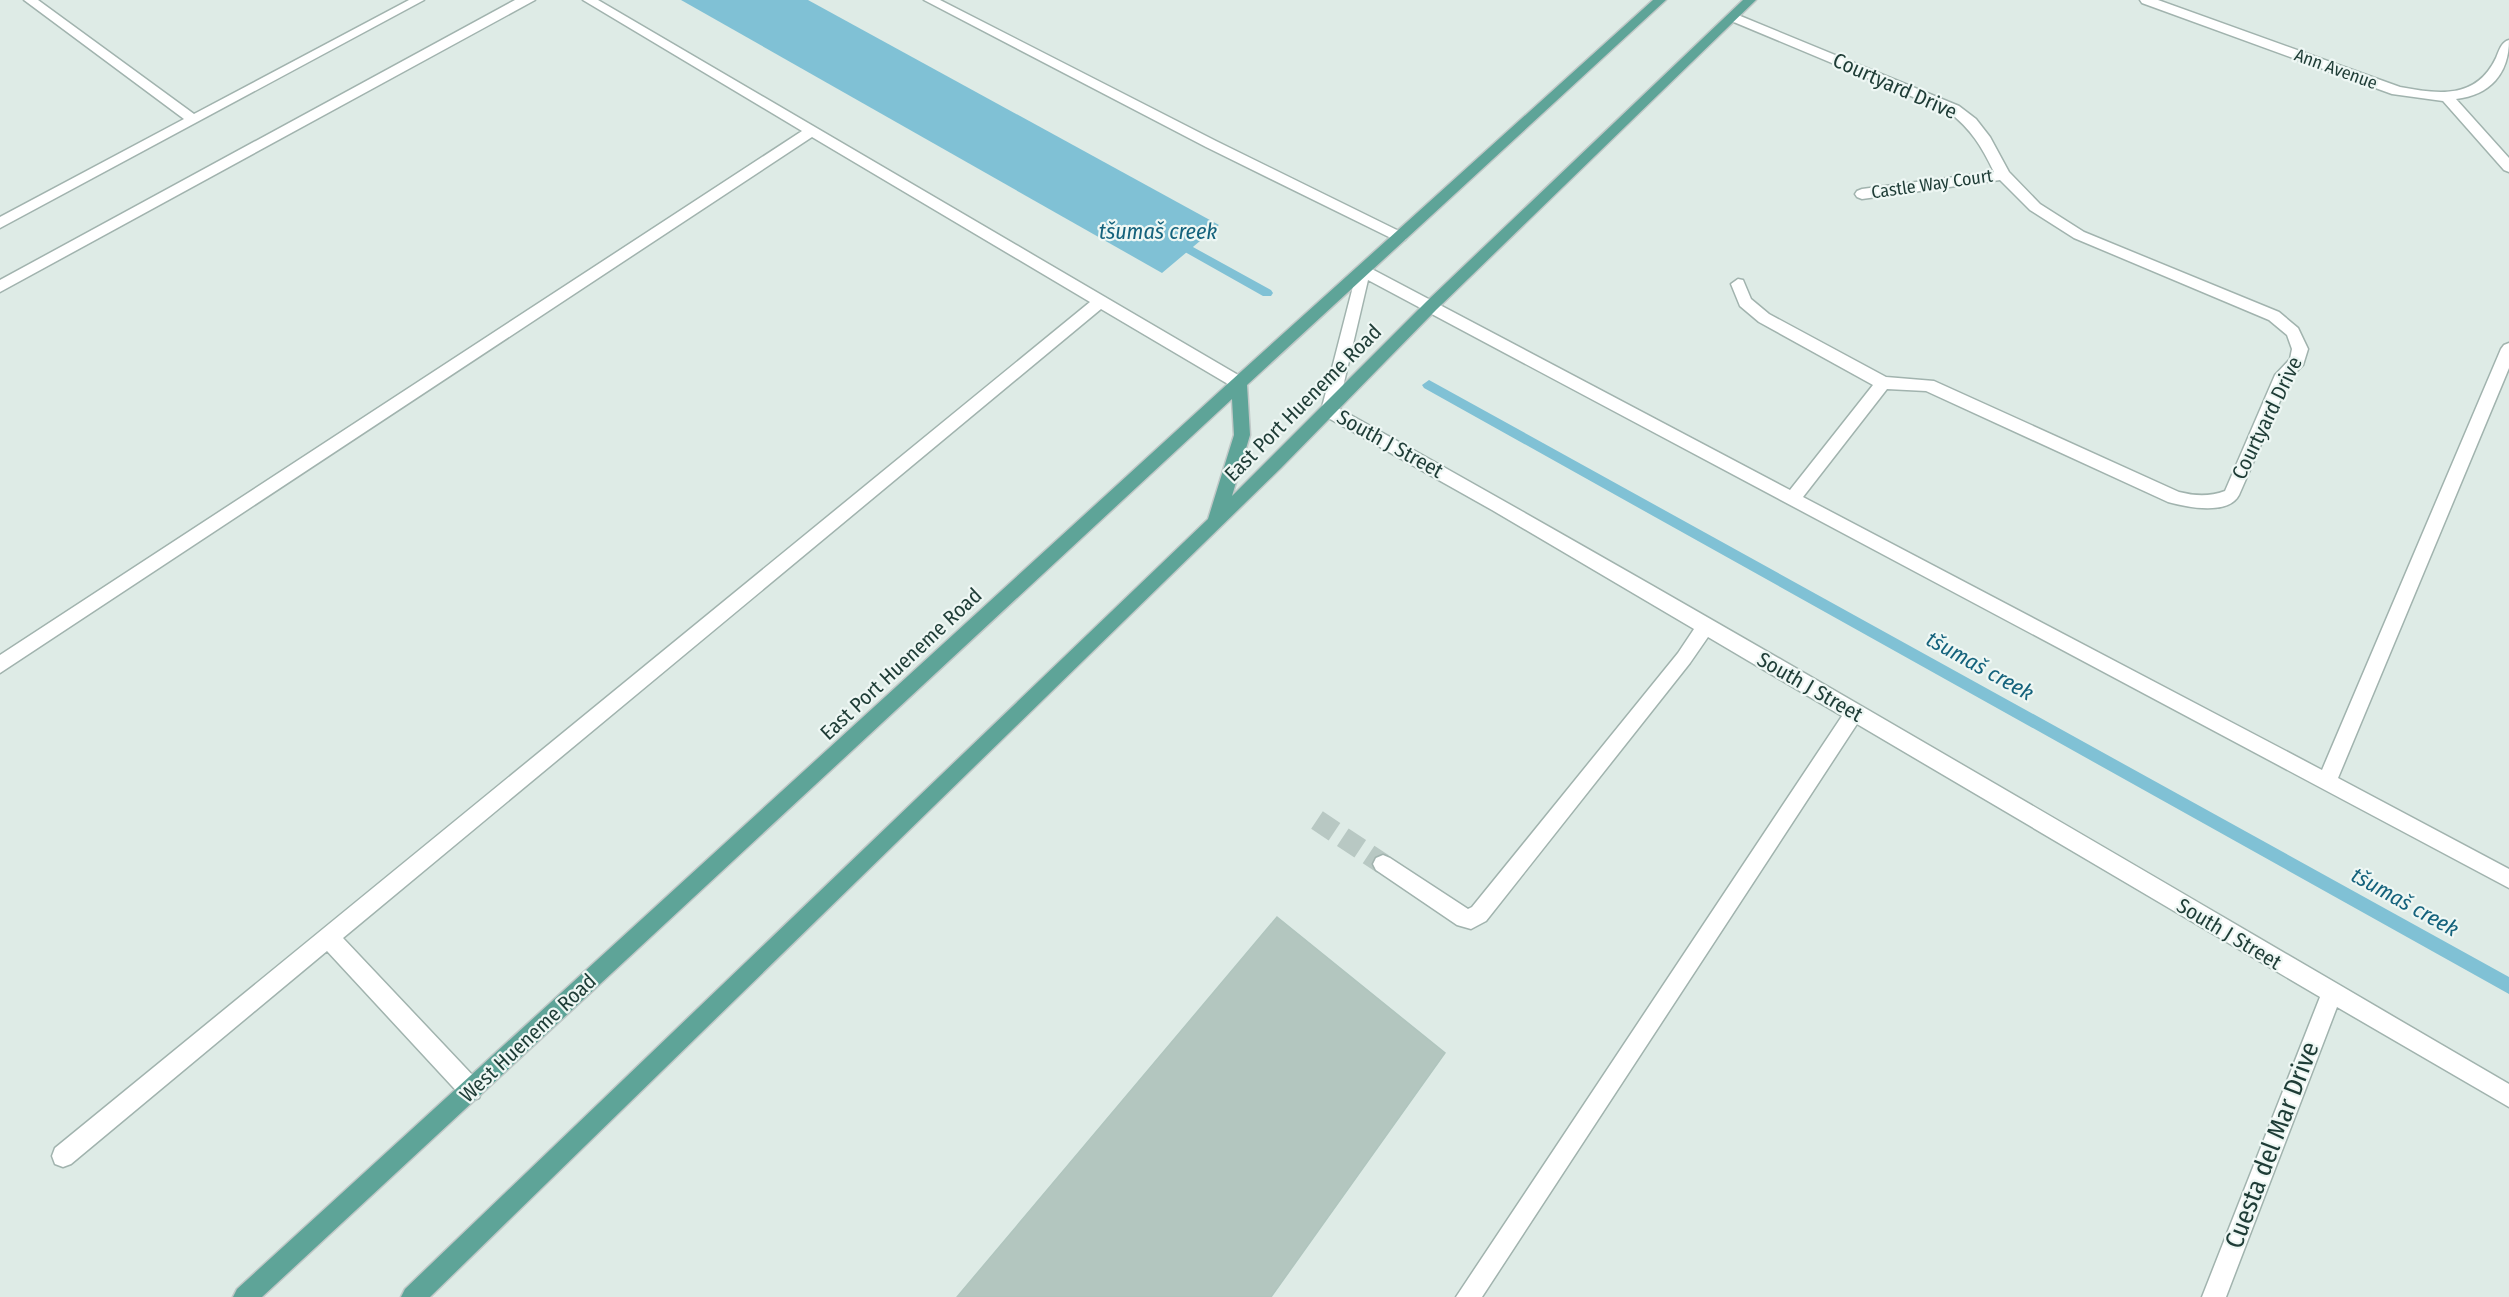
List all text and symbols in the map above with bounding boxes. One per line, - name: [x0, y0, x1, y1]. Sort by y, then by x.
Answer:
- street label: Ann Avenue: [2291, 44, 2381, 94]
- street label: Courtyard Drive: [1829, 47, 1961, 125]
- street label: Castle Way Court: [1870, 165, 1994, 203]
- water label: tšumaš creek: [1099, 218, 1217, 245]
- street label: East Port Hueneme Road: [1219, 319, 1387, 487]
- street label: Courtyard Drive: [2226, 352, 2308, 484]
- street label: South J Street: [1332, 404, 1448, 484]
- street label: East Port Hueneme Road: [815, 582, 987, 746]
- water label: tšumaš creek: [1922, 625, 2038, 707]
- street label: South J Street: [1753, 646, 1868, 728]
- water label: tšumaš creek: [2347, 861, 2463, 943]
- street label: South J Street: [2172, 893, 2286, 976]
- street label: West Hueneme Road: [454, 968, 602, 1108]
- street label: Cuesta del Mar Drive: [2218, 1037, 2326, 1253]

